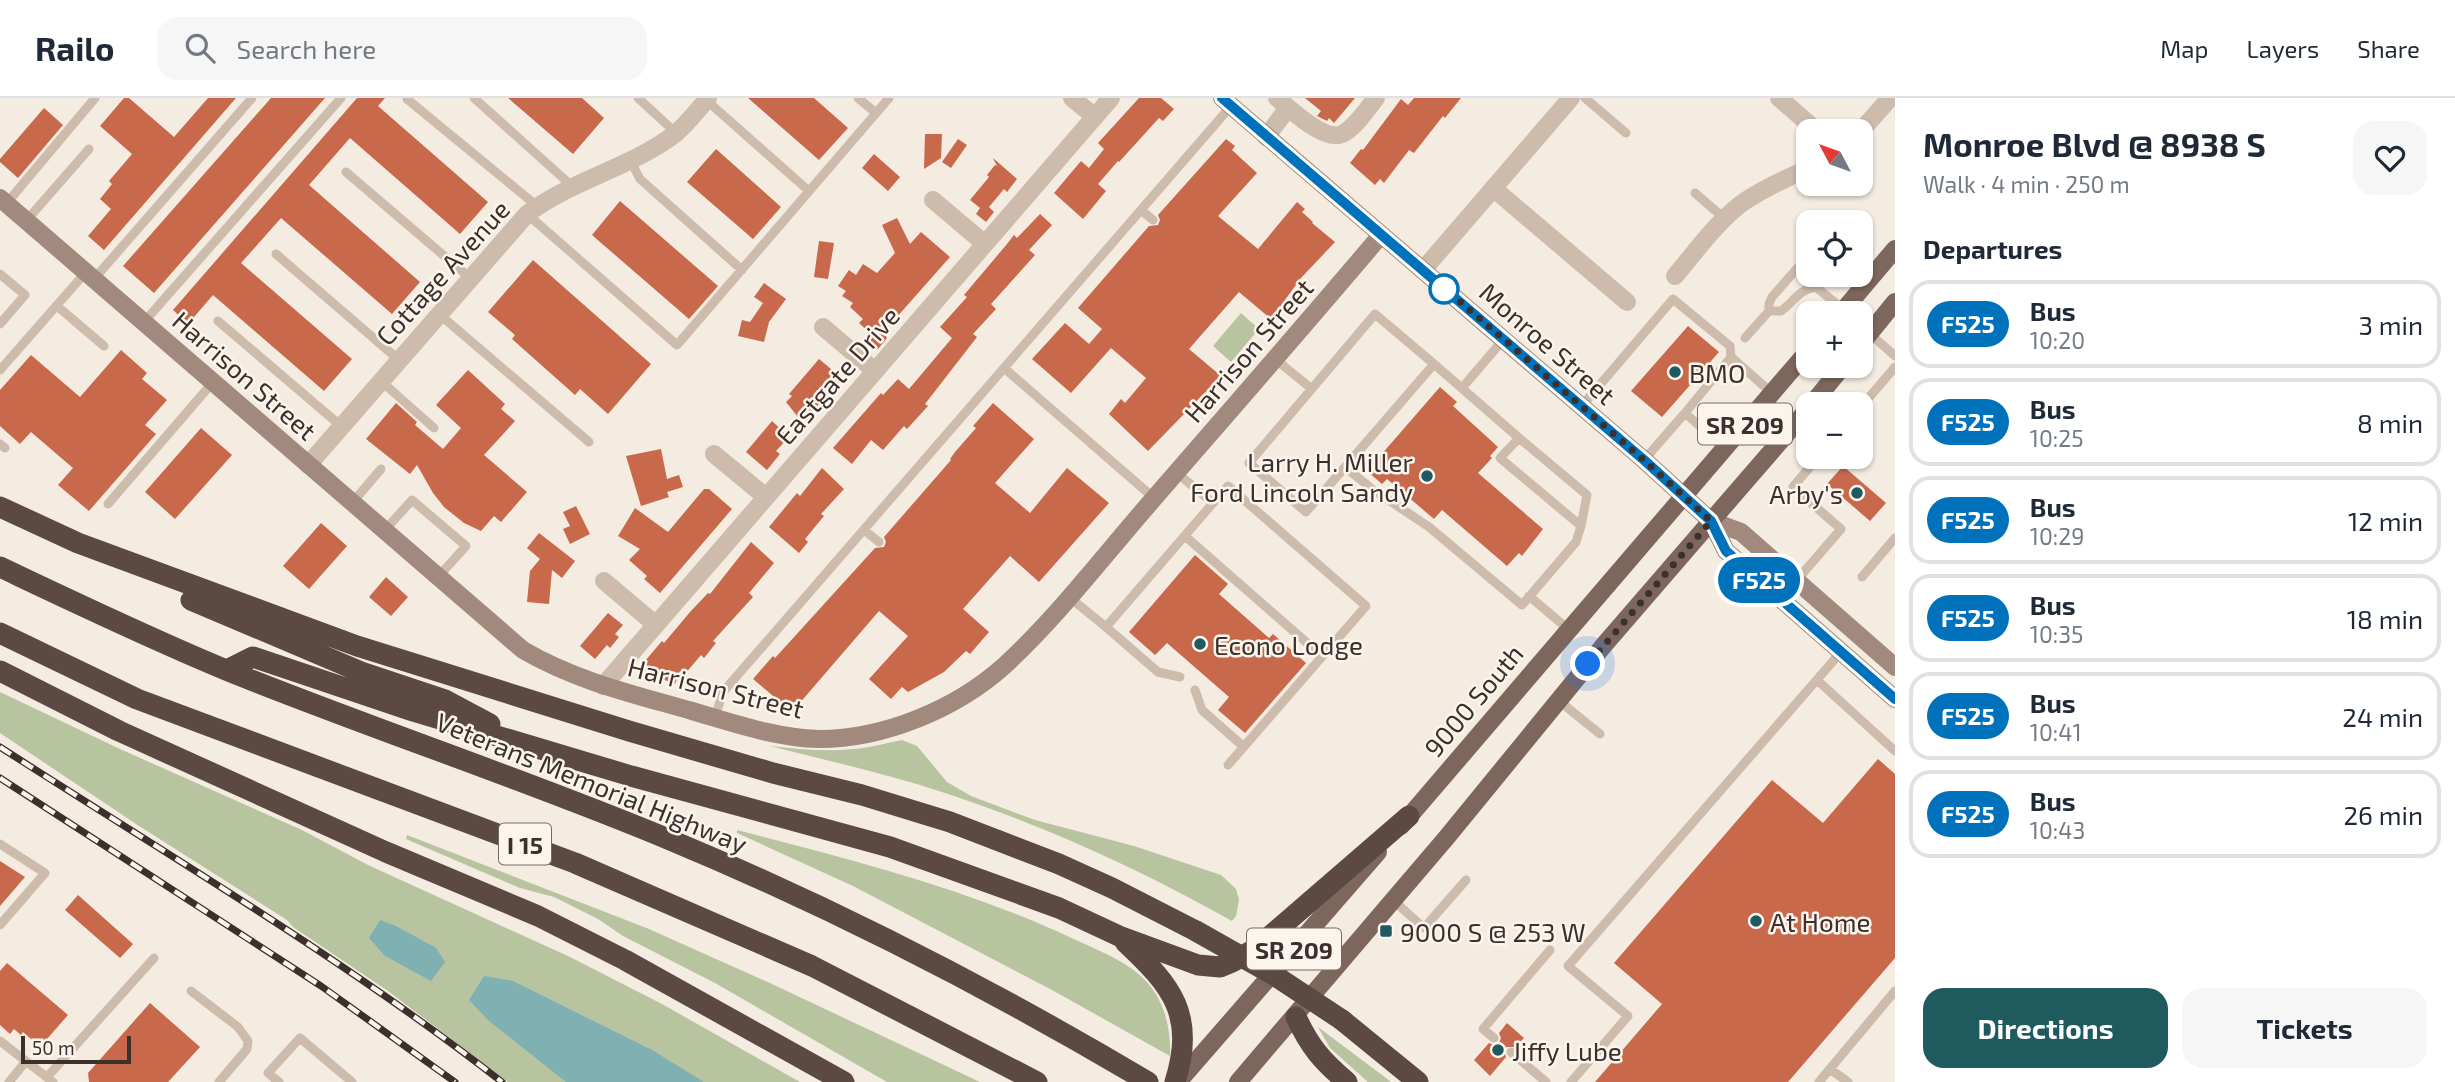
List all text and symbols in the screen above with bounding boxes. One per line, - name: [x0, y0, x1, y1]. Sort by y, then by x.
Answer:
- search box: [157, 17, 647, 80]
- text: Railo: [35, 28, 115, 68]
- icon: search: [181, 29, 219, 67]
- text: Search here: [237, 33, 376, 64]
- text: Map: [2160, 34, 2208, 63]
- text: Layers: [2246, 34, 2319, 63]
- text: Share: [2357, 34, 2420, 63]
- north arrow: [1796, 119, 1872, 196]
- map controls: [1796, 119, 1873, 469]
- button: heart: [2353, 121, 2427, 195]
- text: Monroe Blvd @ 8938 S: [1923, 124, 2266, 164]
- text: Walk · 4 min · 250 m: [1923, 170, 2130, 198]
- street label: Cottage Avenue: [369, 193, 515, 351]
- button: locate: [1796, 210, 1873, 287]
- text: Departures: [1923, 233, 2062, 264]
- street label: Harrison Street: [1177, 272, 1319, 428]
- unlabelled marker: [1429, 274, 1459, 304]
- street label: Monroe Street: [1474, 276, 1622, 410]
- text: Bus: [2030, 295, 2076, 326]
- street label: Eastgate Drive: [769, 300, 905, 450]
- button: +: [1796, 301, 1873, 378]
- street label: Harrison Street: [167, 304, 323, 446]
- text: F525: [1941, 309, 1995, 338]
- text: 3 min: [2358, 309, 2423, 340]
- text: 10:20: [2030, 326, 2085, 354]
- place label: BMO: [1689, 357, 1745, 388]
- marker: BMO: [1667, 364, 1683, 380]
- button: −: [1796, 392, 1873, 469]
- text: Bus: [2030, 393, 2076, 424]
- road number: SR 209: [1698, 404, 1792, 444]
- text: F525: [1941, 407, 1995, 436]
- text: 8 min: [2357, 407, 2423, 438]
- text: 10:25: [2030, 424, 2084, 452]
- place label: Larry H. Miller Ford Lincoln Sandy: [1190, 446, 1413, 507]
- marker: Larry H. Miller Ford Lincoln Sandy: [1419, 468, 1435, 484]
- place label: Arby's: [1769, 478, 1843, 509]
- marker: Arby's: [1849, 485, 1865, 501]
- text: Bus: [2030, 491, 2076, 522]
- text: F525: [1941, 505, 1995, 534]
- text: 12 min: [2348, 505, 2423, 536]
- text: 10:29: [2030, 522, 2084, 550]
- line badge: F525: [1710, 557, 1808, 603]
- text: F525: [1732, 565, 1786, 594]
- text: Bus: [2030, 589, 2076, 620]
- text: F525: [1941, 603, 1995, 632]
- text: 18 min: [2347, 603, 2423, 634]
- text: 10:35: [2030, 620, 2083, 648]
- place label: Econo Lodge: [1214, 629, 1363, 660]
- marker: Econo Lodge: [1192, 636, 1208, 652]
- street label: 9000 South: [1417, 638, 1529, 762]
- your location: [1570, 646, 1605, 681]
- street label: Harrison Street: [625, 650, 807, 724]
- text: Bus: [2030, 687, 2076, 718]
- text: F525: [1941, 701, 1995, 730]
- text: 24 min: [2342, 701, 2423, 732]
- street label: Veterans Memorial Highway: [432, 705, 752, 859]
- text: 10:41: [2030, 718, 2082, 746]
- text: Bus: [2030, 785, 2076, 816]
- text: F525: [1941, 799, 1995, 828]
- text: 26 min: [2343, 799, 2423, 830]
- text: 10:43: [2030, 816, 2085, 844]
- road number: I 15: [499, 824, 551, 864]
- place label: At Home: [1770, 906, 1870, 937]
- marker: At Home: [1748, 913, 1764, 929]
- place label: 9000 S @ 253 W: [1400, 916, 1586, 947]
- marker: 9000 S @ 253 W: [1378, 923, 1394, 939]
- road number: SR 209: [1247, 928, 1341, 970]
- button: Directions: [1923, 988, 2168, 1068]
- button: Tickets: [2182, 988, 2427, 1068]
- scale bar: [21, 1033, 131, 1065]
- place label: Jiffy Lube: [1512, 1035, 1622, 1066]
- text: 50 m: [32, 1036, 75, 1059]
- marker: Jiffy Lube: [1490, 1042, 1506, 1058]

